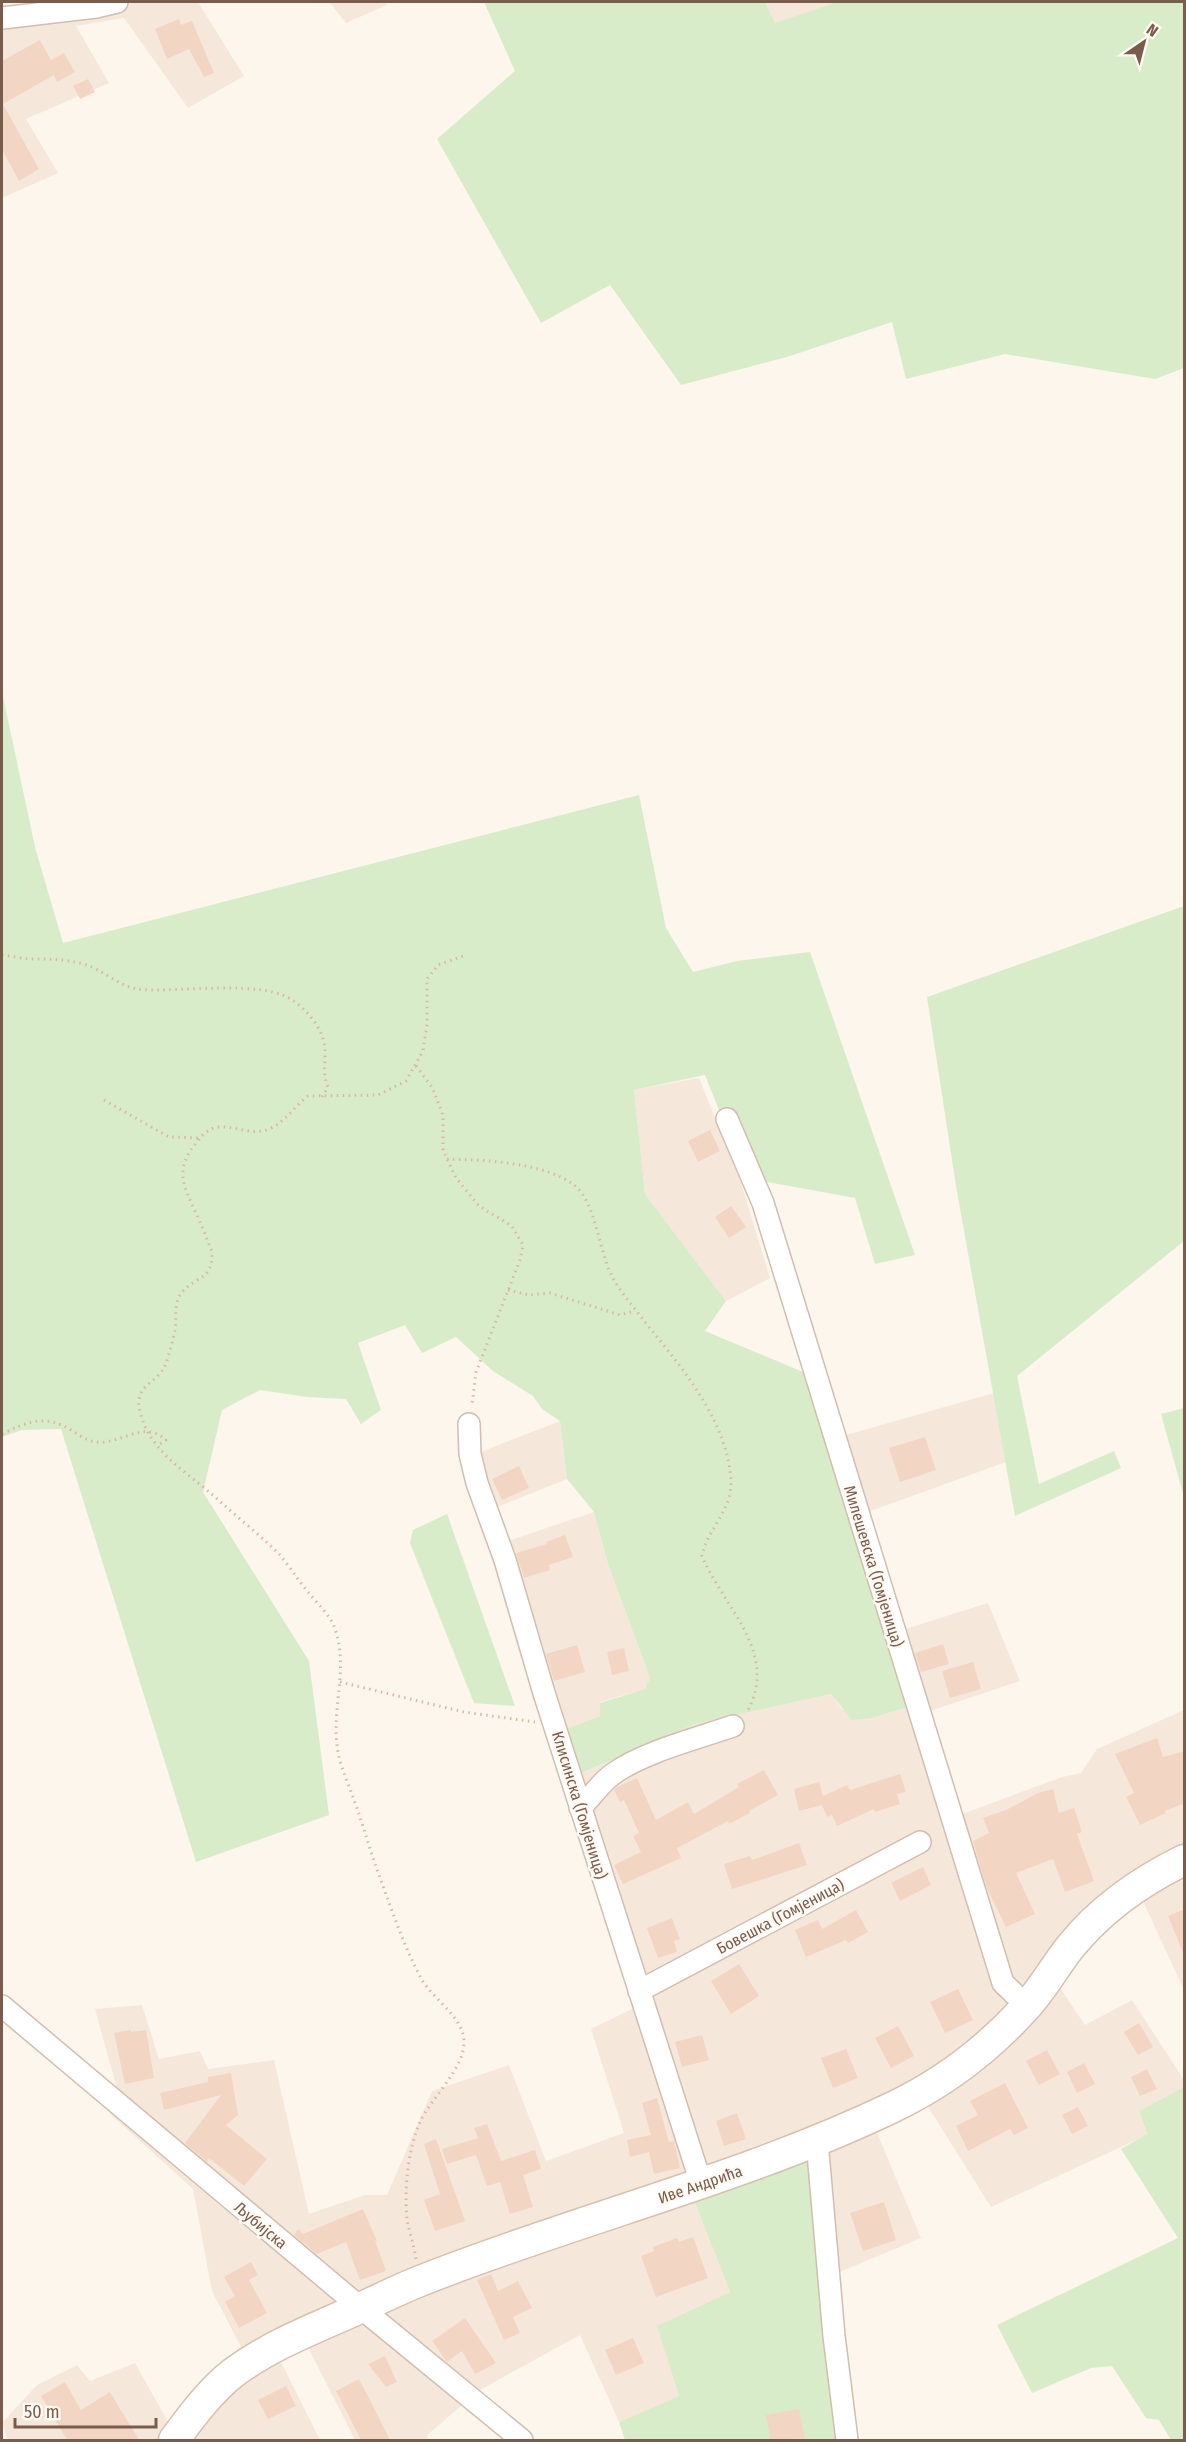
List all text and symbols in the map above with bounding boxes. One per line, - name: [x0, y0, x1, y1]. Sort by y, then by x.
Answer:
- north arrow: [1114, 12, 1174, 72]
- text: N: [1143, 20, 1162, 41]
- street label: Милешевска (Гомјеница): [840, 1483, 907, 1649]
- street label: Клисинска (Гомјеница): [548, 1729, 611, 1882]
- street label: Бовешка (Гомјеница): [713, 1875, 848, 1958]
- street label: Иве Андрића: [656, 2161, 745, 2208]
- street label: Љубијска: [230, 2198, 291, 2253]
- scale bar: [15, 2391, 156, 2429]
- text: 50 m: [24, 2401, 60, 2423]

